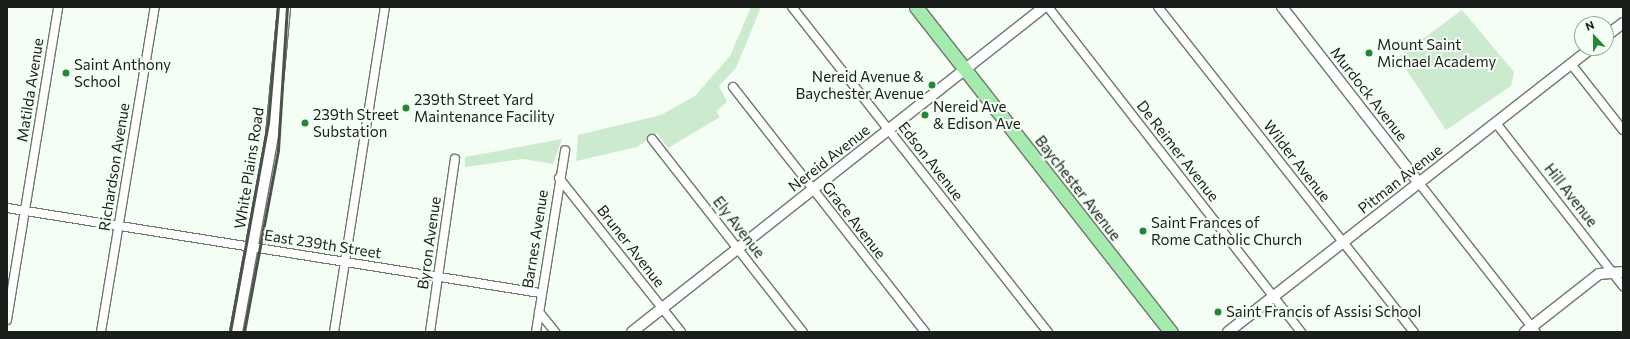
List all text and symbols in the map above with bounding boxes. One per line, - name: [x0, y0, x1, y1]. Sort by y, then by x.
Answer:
- north arrow: [1574, 16, 1614, 56]
- text: N: [1583, 18, 1596, 33]
- place label: Mount Saint Michael Academy: [1377, 35, 1496, 70]
- street label: Matilda Avenue: [13, 37, 47, 143]
- street label: Murdock Avenue: [1327, 43, 1411, 145]
- marker: Mount Saint Michael Academy: [1364, 48, 1374, 58]
- place label: Saint Anthony School: [74, 55, 171, 90]
- place label: Nereid Avenue & Baychester Avenue: [796, 67, 924, 102]
- marker: Saint Anthony School: [61, 68, 71, 78]
- marker: Nereid Avenue & Baychester Avenue: [927, 80, 937, 90]
- place label: 239th Street Yard Maintenance Facility: [414, 90, 555, 125]
- place label: Nereid Ave & Edison Ave: [933, 97, 1021, 132]
- street label: De Reimer Avenue: [1133, 97, 1223, 205]
- street label: Richardson Avenue: [95, 102, 133, 232]
- marker: 239th Street Yard Maintenance Facility: [401, 103, 411, 113]
- place label: 239th Street Substation: [313, 105, 399, 140]
- street label: White Plains Road: [231, 106, 267, 230]
- marker: Nereid Ave & Edison Ave: [920, 110, 930, 120]
- street label: Wilder Avenue: [1260, 117, 1334, 205]
- marker: 239th Street Substation: [300, 118, 310, 128]
- street label: Edson Avenue: [895, 118, 967, 204]
- street label: Nereid Avenue: [785, 121, 873, 195]
- street label: Baychester Avenue: [1031, 132, 1125, 244]
- street label: Pitman Avenue: [1354, 141, 1446, 217]
- street label: Hill Avenue: [1541, 160, 1601, 230]
- street label: Grace Avenue: [818, 178, 890, 262]
- street label: Barnes Avenue: [518, 188, 552, 290]
- street label: Ely Avenue: [709, 193, 769, 261]
- street label: Byron Avenue: [414, 195, 444, 291]
- street label: Bruner Avenue: [593, 201, 669, 291]
- place label: Saint Frances of Rome Catholic Church: [1151, 213, 1302, 248]
- street label: East 239th Street: [263, 226, 383, 262]
- marker: Saint Frances of Rome Catholic Church: [1138, 226, 1148, 236]
- place label: Saint Francis of Assisi School: [1226, 303, 1421, 321]
- marker: Saint Francis of Assisi School: [1213, 307, 1223, 317]

